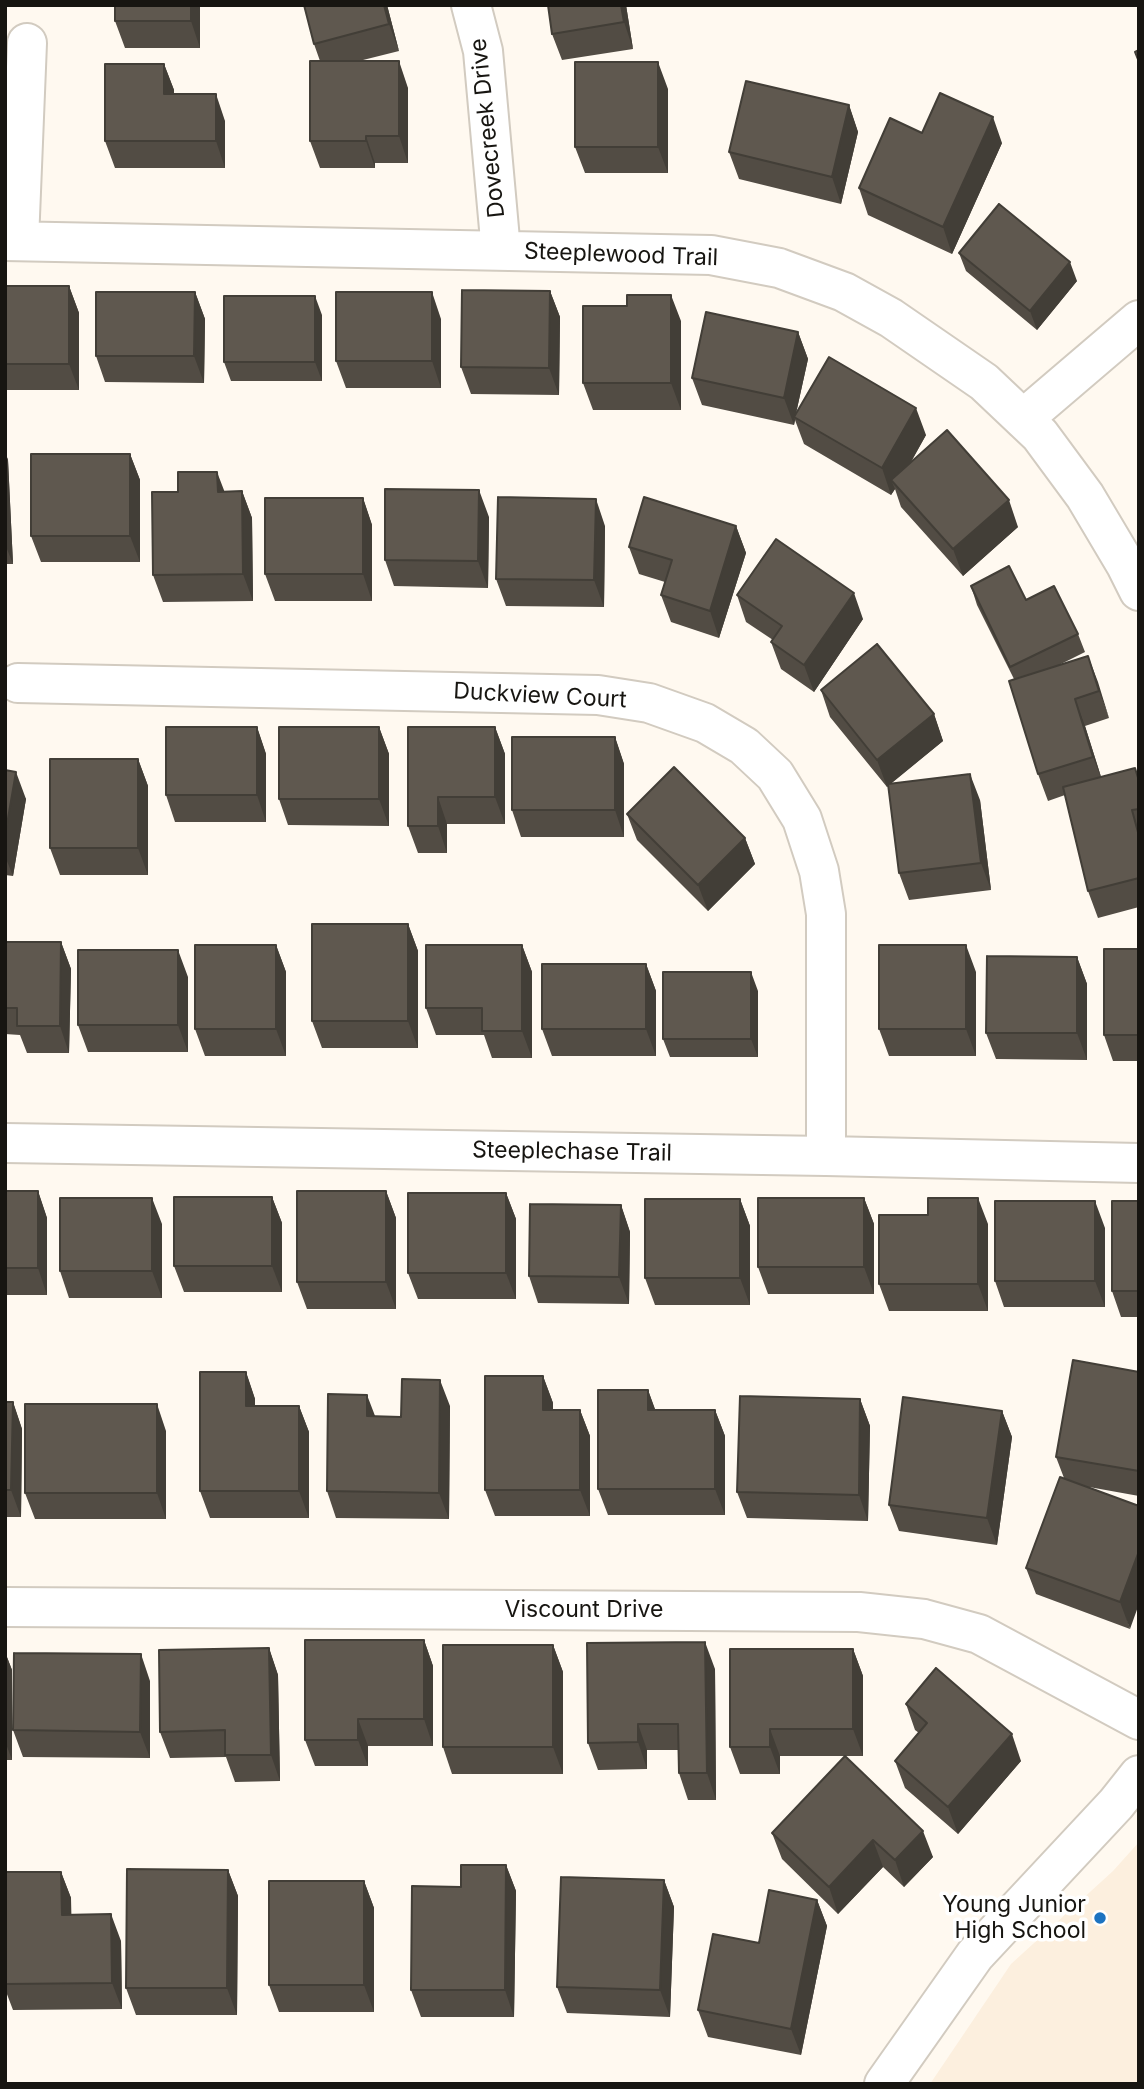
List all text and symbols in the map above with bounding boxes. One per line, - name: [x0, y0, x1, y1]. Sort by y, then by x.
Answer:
- street label: Dovecreek Drive: [465, 37, 511, 219]
- street label: Steeplewood Trail: [523, 238, 719, 272]
- street label: Duckview Court: [453, 678, 627, 714]
- street label: Steeplechase Trail: [472, 1136, 672, 1168]
- street label: Viscount Drive: [505, 1596, 663, 1624]
- place label: Young Junior High School: [942, 1891, 1086, 1945]
- marker: Young Junior High School: [1092, 1910, 1108, 1926]

